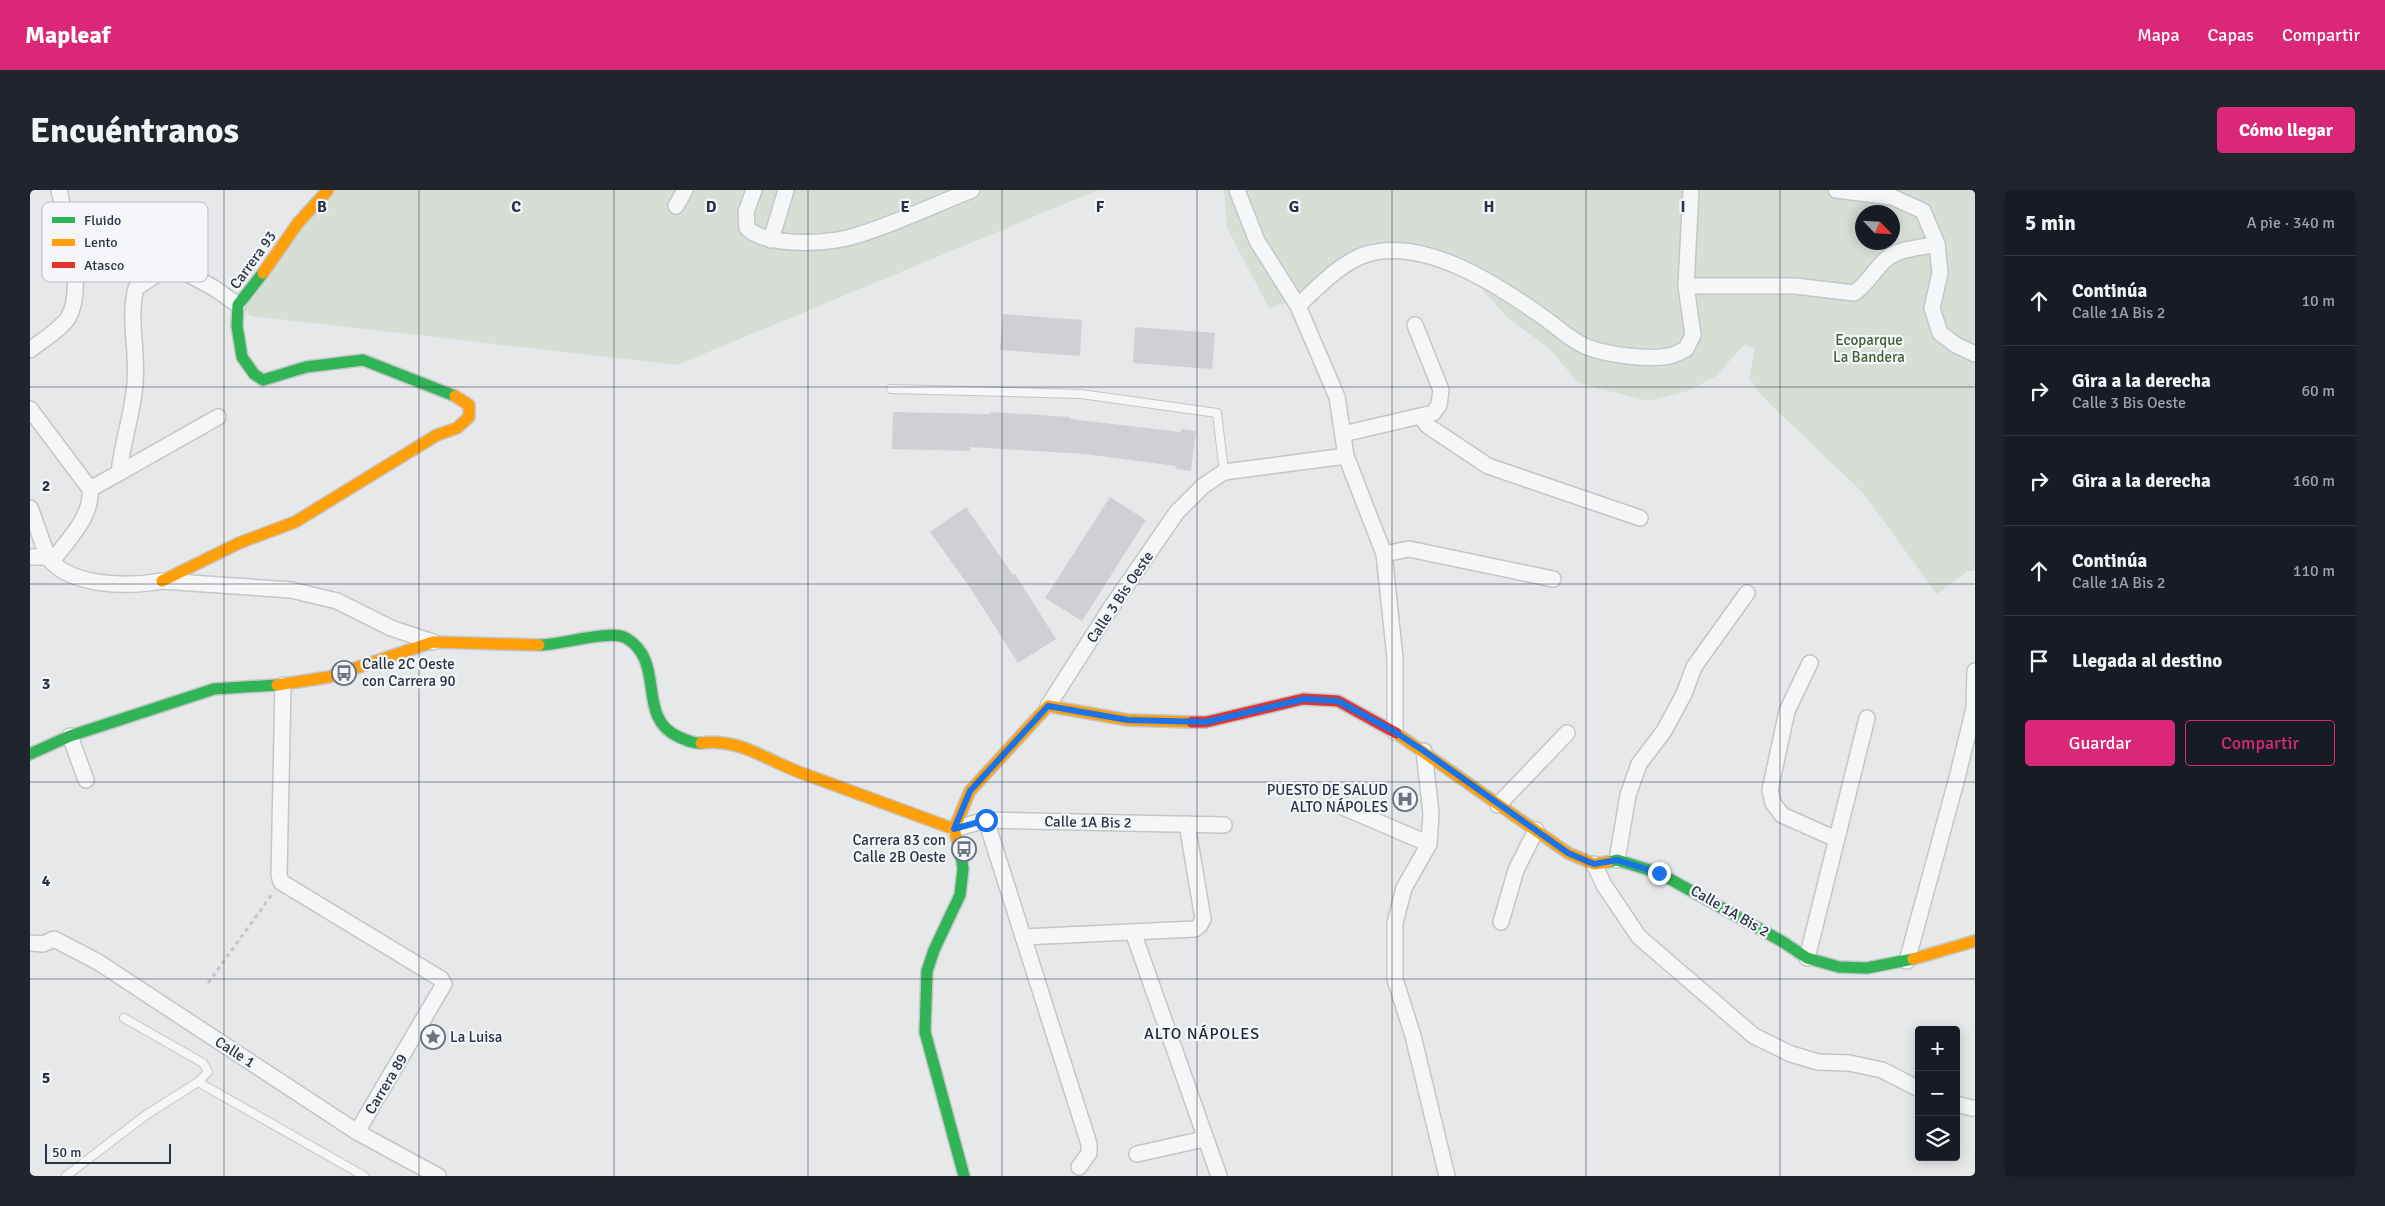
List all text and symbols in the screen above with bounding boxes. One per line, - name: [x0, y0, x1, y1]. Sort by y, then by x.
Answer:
- text: Mapleaf: [25, 20, 110, 50]
- text: Mapa: [2137, 24, 2180, 46]
- text: Capas: [2208, 24, 2254, 46]
- text: Compartir: [2282, 24, 2360, 46]
- button: Cómo llegar: [2217, 107, 2355, 153]
- text: Encuéntranos: [30, 109, 239, 152]
- text: B: [317, 197, 327, 217]
- text: C: [511, 197, 521, 217]
- text: D: [706, 197, 717, 217]
- text: E: [900, 197, 910, 217]
- text: F: [1096, 197, 1105, 217]
- text: G: [1289, 197, 1299, 217]
- text: H: [1484, 197, 1494, 217]
- text: I: [1680, 197, 1686, 217]
- legend: [42, 202, 208, 282]
- north arrow: [1855, 205, 1900, 250]
- text: 5 min: [2025, 210, 2076, 236]
- text: Fluido: [84, 212, 121, 229]
- text: A pie · 340 m: [2247, 213, 2335, 233]
- street label: Carrera 93: [226, 227, 280, 293]
- text: Lento: [84, 234, 118, 251]
- text: Atasco: [84, 257, 124, 274]
- text: Continúa: [2072, 279, 2147, 303]
- icon: ahead: [2025, 287, 2053, 315]
- text: 10 m: [2301, 291, 2335, 311]
- text: Calle 1A Bis 2: [2072, 303, 2165, 323]
- park label: Ecoparque La Bandera: [1833, 331, 1905, 366]
- text: Gira a la derecha: [2072, 369, 2211, 393]
- icon: right: [2025, 377, 2053, 405]
- text: 60 m: [2301, 381, 2335, 401]
- text: Calle 3 Bis Oeste: [2072, 393, 2186, 413]
- icon: right: [2025, 467, 2053, 495]
- text: Gira a la derecha: [2072, 469, 2211, 493]
- text: 160 m: [2293, 471, 2335, 491]
- text: 2: [42, 476, 50, 496]
- street label: Calle 3 Bis Oeste: [1083, 548, 1157, 646]
- text: Continúa: [2072, 549, 2147, 573]
- icon: ahead: [2025, 557, 2053, 585]
- text: 110 m: [2293, 561, 2335, 581]
- text: Calle 1A Bis 2: [2072, 573, 2165, 593]
- icon: arrive: [2025, 647, 2053, 675]
- text: Llegada al destino: [2072, 649, 2222, 673]
- place label: Calle 2C Oeste con Carrera 90: [362, 655, 456, 690]
- bus stop icon: Calle 2C Oeste con Carrera 90: [331, 660, 357, 686]
- text: 3: [42, 674, 50, 694]
- button: Guardar: [2025, 720, 2175, 766]
- button: Compartir: [2185, 720, 2335, 766]
- place label: PUESTO DE SALUD ALTO NÁPOLES: [1267, 781, 1388, 816]
- hospital icon: PUESTO DE SALUD ALTO NÁPOLES: [1392, 786, 1418, 812]
- route start: [975, 809, 998, 832]
- street label: Calle 1A Bis 2: [1044, 812, 1132, 832]
- place label: Carrera 83 con Calle 2B Oeste: [852, 831, 946, 866]
- bus stop icon: Carrera 83 con Calle 2B Oeste: [951, 836, 977, 862]
- route end: [1648, 862, 1671, 885]
- text: 4: [42, 871, 51, 891]
- street label: Calle 1A Bis 2: [1688, 881, 1772, 941]
- place icon: La Luisa: [420, 1024, 446, 1050]
- district label: ALTO NÁPOLES: [1144, 1024, 1260, 1044]
- map controls: [1915, 1026, 1960, 1161]
- button: +: [1915, 1026, 1960, 1071]
- place label: La Luisa: [450, 1028, 502, 1046]
- street label: Calle 1: [212, 1032, 258, 1072]
- street label: Carrera 89: [361, 1051, 411, 1117]
- text: 5: [42, 1068, 50, 1088]
- button: −: [1915, 1071, 1960, 1116]
- button: layers: [1915, 1116, 1960, 1161]
- scale bar: [45, 1141, 171, 1164]
- text: 50 m: [52, 1144, 81, 1161]

